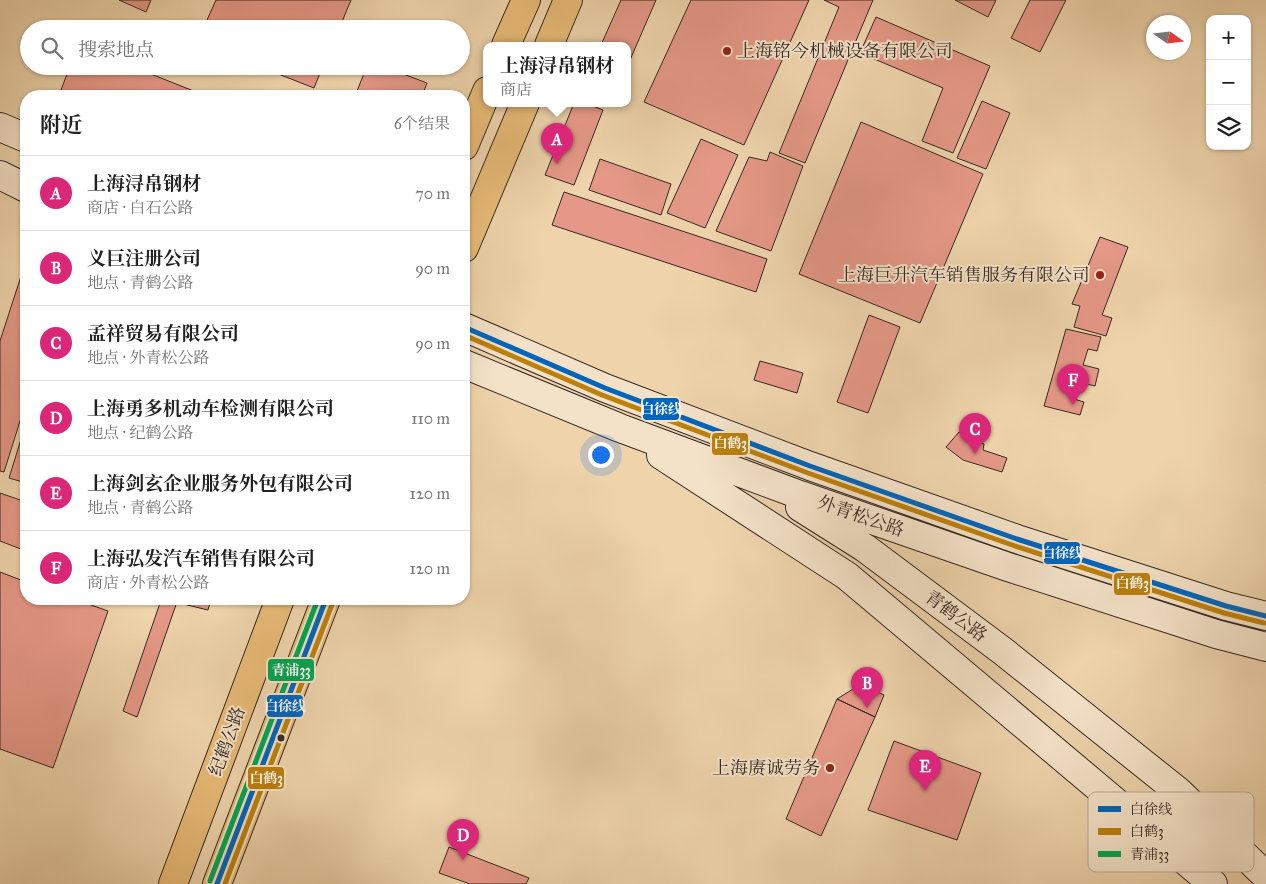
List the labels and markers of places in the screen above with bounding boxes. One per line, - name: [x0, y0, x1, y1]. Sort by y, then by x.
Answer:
- place label: 上海铭今机械设备有限公司: [737, 40, 953, 62]
- marker: 上海铭今机械设备有限公司: [721, 45, 733, 57]
- pin: A: [541, 123, 573, 164]
- place label: 上海巨升汽车销售服务有限公司: [838, 264, 1090, 286]
- marker: 上海巨升汽车销售服务有限公司: [1094, 269, 1106, 281]
- pin: F: [1057, 364, 1089, 405]
- pin: C: [959, 413, 991, 454]
- pin: B: [851, 667, 883, 708]
- unlabelled marker: [276, 733, 286, 743]
- pin: E: [909, 750, 941, 791]
- place label: 上海赓诚劳务: [712, 757, 820, 779]
- marker: 上海赓诚劳务: [824, 762, 836, 774]
- pin: D: [447, 819, 479, 860]

